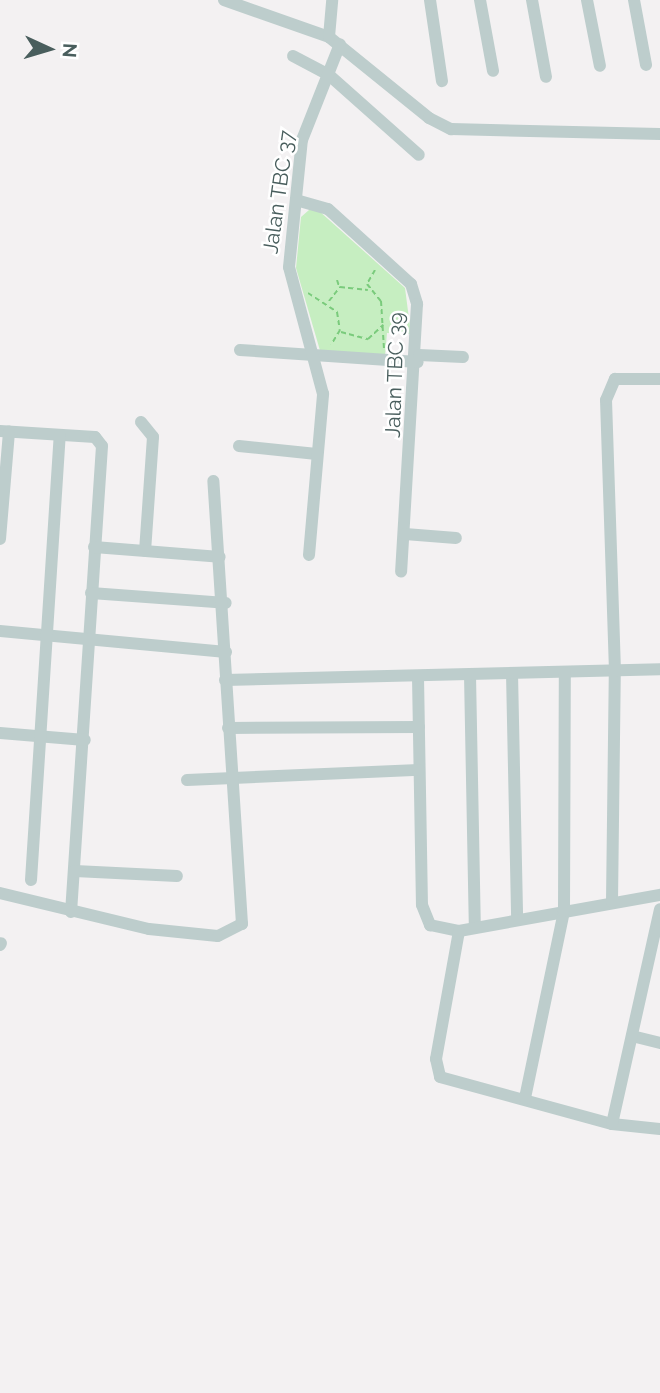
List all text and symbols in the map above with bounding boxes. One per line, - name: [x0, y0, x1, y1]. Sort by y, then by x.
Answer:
- north arrow: [14, 14, 84, 84]
- text: N: [58, 42, 81, 58]
- street label: Jalan TBC 37: [258, 128, 300, 256]
- street label: Jalan TBC 39: [380, 311, 410, 439]

